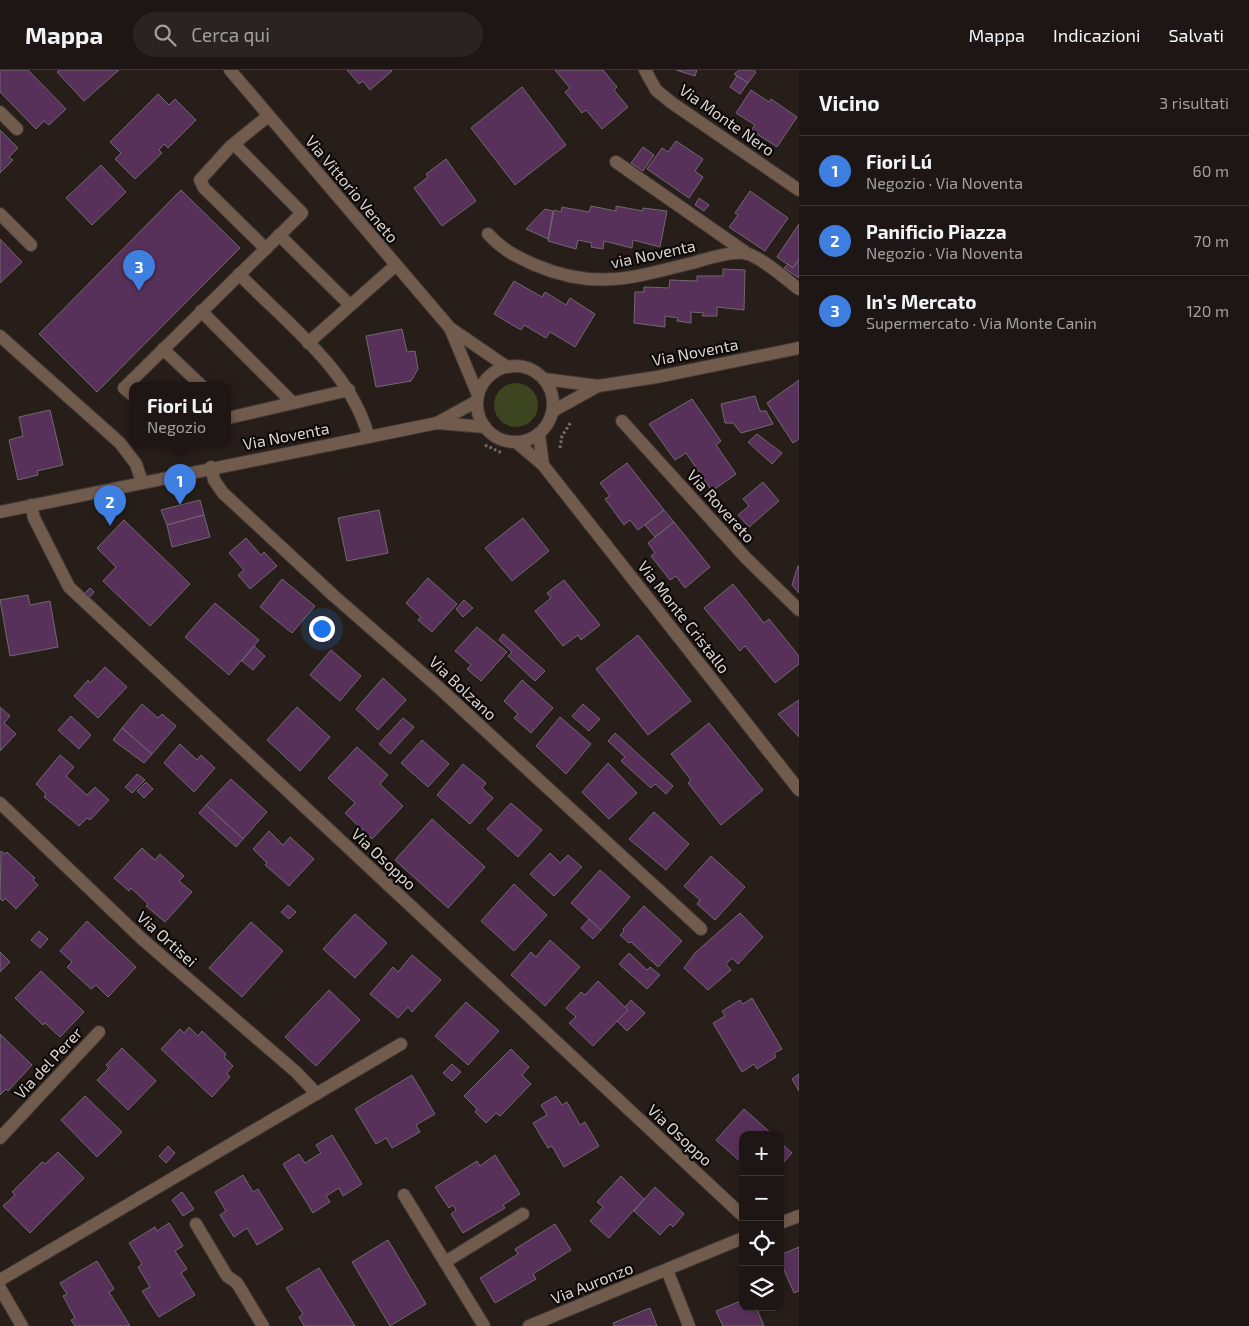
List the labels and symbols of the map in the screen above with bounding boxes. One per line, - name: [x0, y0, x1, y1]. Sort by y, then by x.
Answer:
- street label: Via Monte Nero: [676, 80, 779, 159]
- street label: Via Vittorio Veneto: [302, 131, 403, 246]
- street label: via Noventa: [609, 235, 697, 272]
- pin: 3: [123, 250, 155, 291]
- street label: Via Noventa: [650, 334, 740, 369]
- street label: Via Noventa: [241, 418, 331, 453]
- pin: 1: [164, 464, 196, 505]
- street label: Via Rovereto: [684, 465, 759, 546]
- pin: 2: [94, 485, 126, 526]
- street label: Via Monte Cristallo: [634, 557, 734, 677]
- your location: [309, 616, 335, 642]
- street label: Via Bolzano: [426, 652, 501, 724]
- street label: Via Osoppo: [348, 824, 421, 893]
- street label: Via Ortisei: [134, 907, 201, 970]
- street label: Via del Perer: [10, 1023, 86, 1102]
- street label: Via Osoppo: [644, 1100, 717, 1169]
- street label: Via Auronzo: [548, 1258, 636, 1308]

